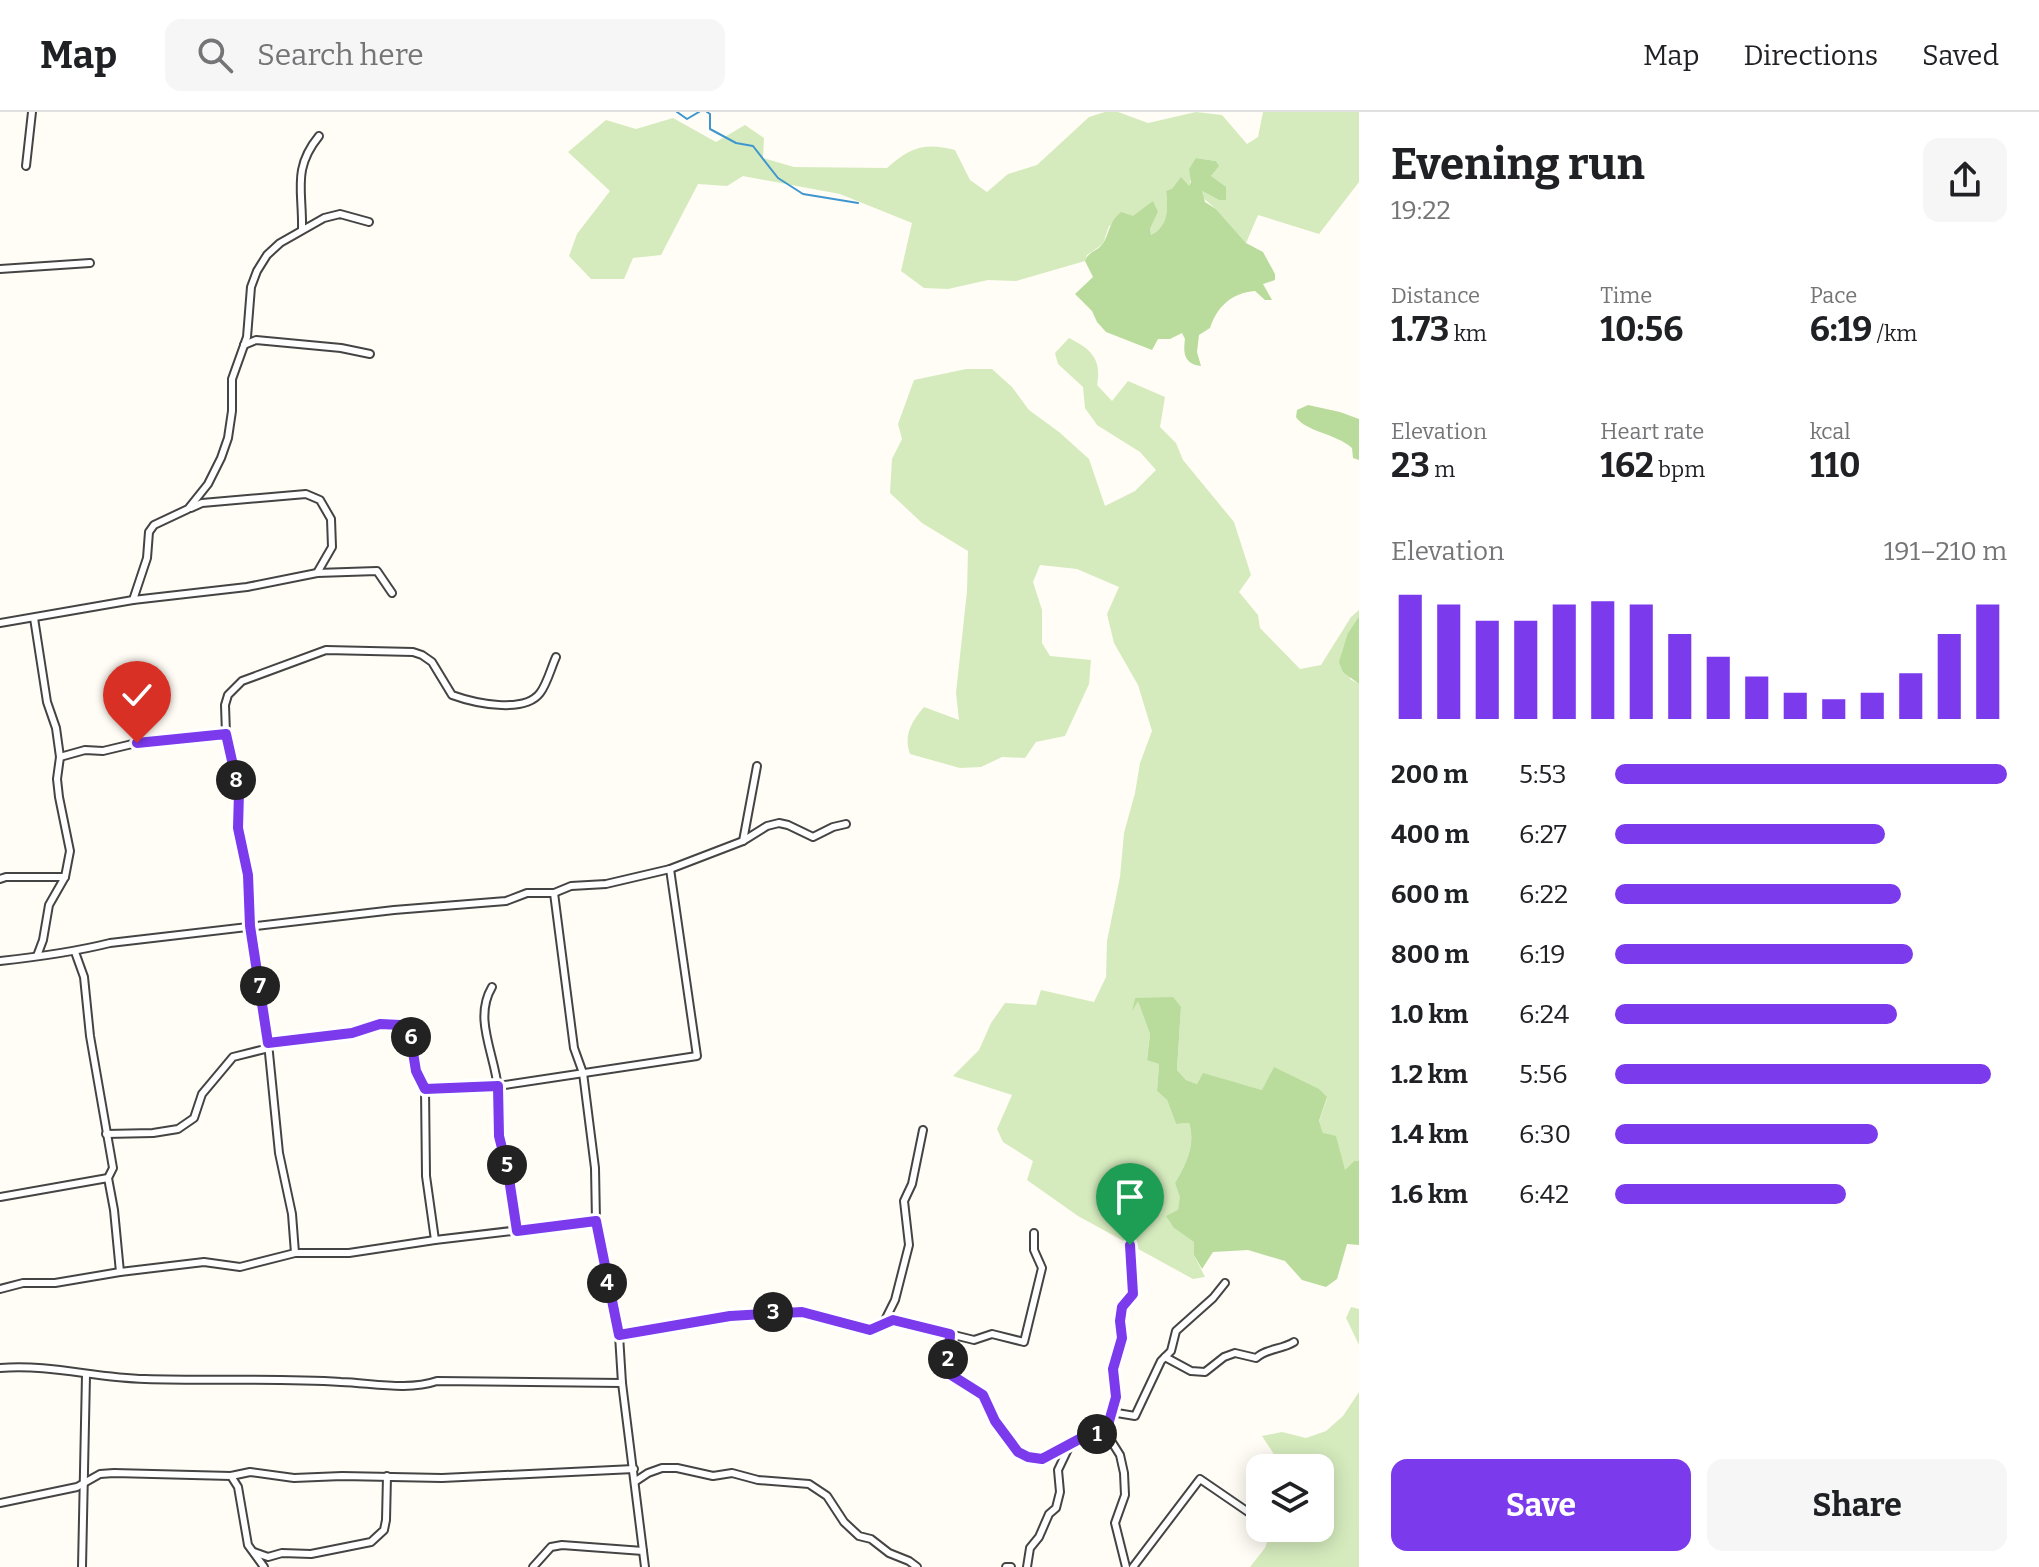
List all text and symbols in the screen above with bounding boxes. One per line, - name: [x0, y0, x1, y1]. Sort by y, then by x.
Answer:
- search box: [165, 19, 725, 91]
- text: Map: [40, 32, 117, 78]
- icon: search: [193, 33, 237, 77]
- text: Search here: [257, 37, 424, 73]
- text: Map: [1643, 39, 1699, 72]
- text: Directions: [1743, 39, 1878, 72]
- text: Saved: [1922, 39, 1999, 72]
- text: Evening run: [1391, 138, 1645, 191]
- button: share: [1923, 138, 2007, 222]
- text: 19:22: [1391, 195, 1451, 226]
- text: Distance: [1391, 282, 1480, 309]
- text: Time: [1600, 282, 1652, 309]
- text: Pace: [1810, 282, 1857, 309]
- text: 1.73: [1391, 309, 1449, 350]
- text: 10:56: [1600, 309, 1683, 350]
- text: 6:19: [1810, 309, 1872, 350]
- text: km: [1449, 320, 1487, 347]
- text: /km: [1872, 320, 1917, 347]
- text: Elevation: [1391, 418, 1487, 445]
- text: Heart rate: [1600, 418, 1704, 445]
- text: kcal: [1810, 418, 1851, 445]
- text: 23: [1391, 445, 1430, 486]
- text: 162: [1600, 445, 1654, 486]
- text: 110: [1810, 445, 1861, 486]
- text: m: [1430, 456, 1455, 483]
- text: bpm: [1654, 456, 1705, 483]
- text: Elevation: [1391, 536, 1504, 567]
- text: 191–210 m: [1884, 536, 2007, 567]
- pin: [103, 661, 171, 743]
- icon: check: [115, 673, 159, 717]
- text: 200 m: [1391, 759, 1468, 790]
- text: 5:53: [1519, 759, 1566, 790]
- pin: 8: [216, 760, 256, 800]
- text: 8: [229, 766, 243, 793]
- text: 400 m: [1391, 819, 1469, 850]
- text: 6:27: [1519, 819, 1567, 850]
- text: 600 m: [1391, 879, 1469, 910]
- text: 6:22: [1519, 879, 1568, 910]
- text: 800 m: [1391, 939, 1469, 970]
- text: 6:19: [1519, 939, 1566, 970]
- pin: 7: [240, 966, 280, 1006]
- text: 7: [254, 972, 266, 999]
- text: 1.0 km: [1391, 999, 1468, 1030]
- text: 6:24: [1519, 999, 1569, 1030]
- pin: 6: [391, 1017, 431, 1057]
- text: 6: [404, 1023, 418, 1050]
- text: 1.2 km: [1391, 1059, 1468, 1090]
- text: 5:56: [1519, 1059, 1568, 1090]
- text: 1.4 km: [1391, 1119, 1468, 1150]
- text: 6:30: [1519, 1119, 1571, 1150]
- pin: 5: [487, 1145, 527, 1185]
- text: 5: [501, 1151, 513, 1178]
- pin: [1096, 1163, 1164, 1245]
- icon: arrive: [1108, 1175, 1152, 1219]
- text: 1.6 km: [1391, 1179, 1468, 1210]
- text: 6:42: [1519, 1179, 1569, 1210]
- pin: 4: [587, 1263, 627, 1303]
- text: 4: [600, 1269, 614, 1296]
- pin: 3: [753, 1292, 793, 1332]
- text: 3: [767, 1298, 779, 1325]
- pin: 2: [928, 1339, 968, 1379]
- text: 2: [942, 1345, 954, 1372]
- pin: 1: [1077, 1414, 1117, 1454]
- text: 1: [1092, 1420, 1102, 1447]
- map controls: [1246, 1454, 1334, 1542]
- button: layers: [1246, 1454, 1334, 1542]
- button: Save: [1391, 1459, 1691, 1551]
- button: Share: [1707, 1459, 2007, 1551]

